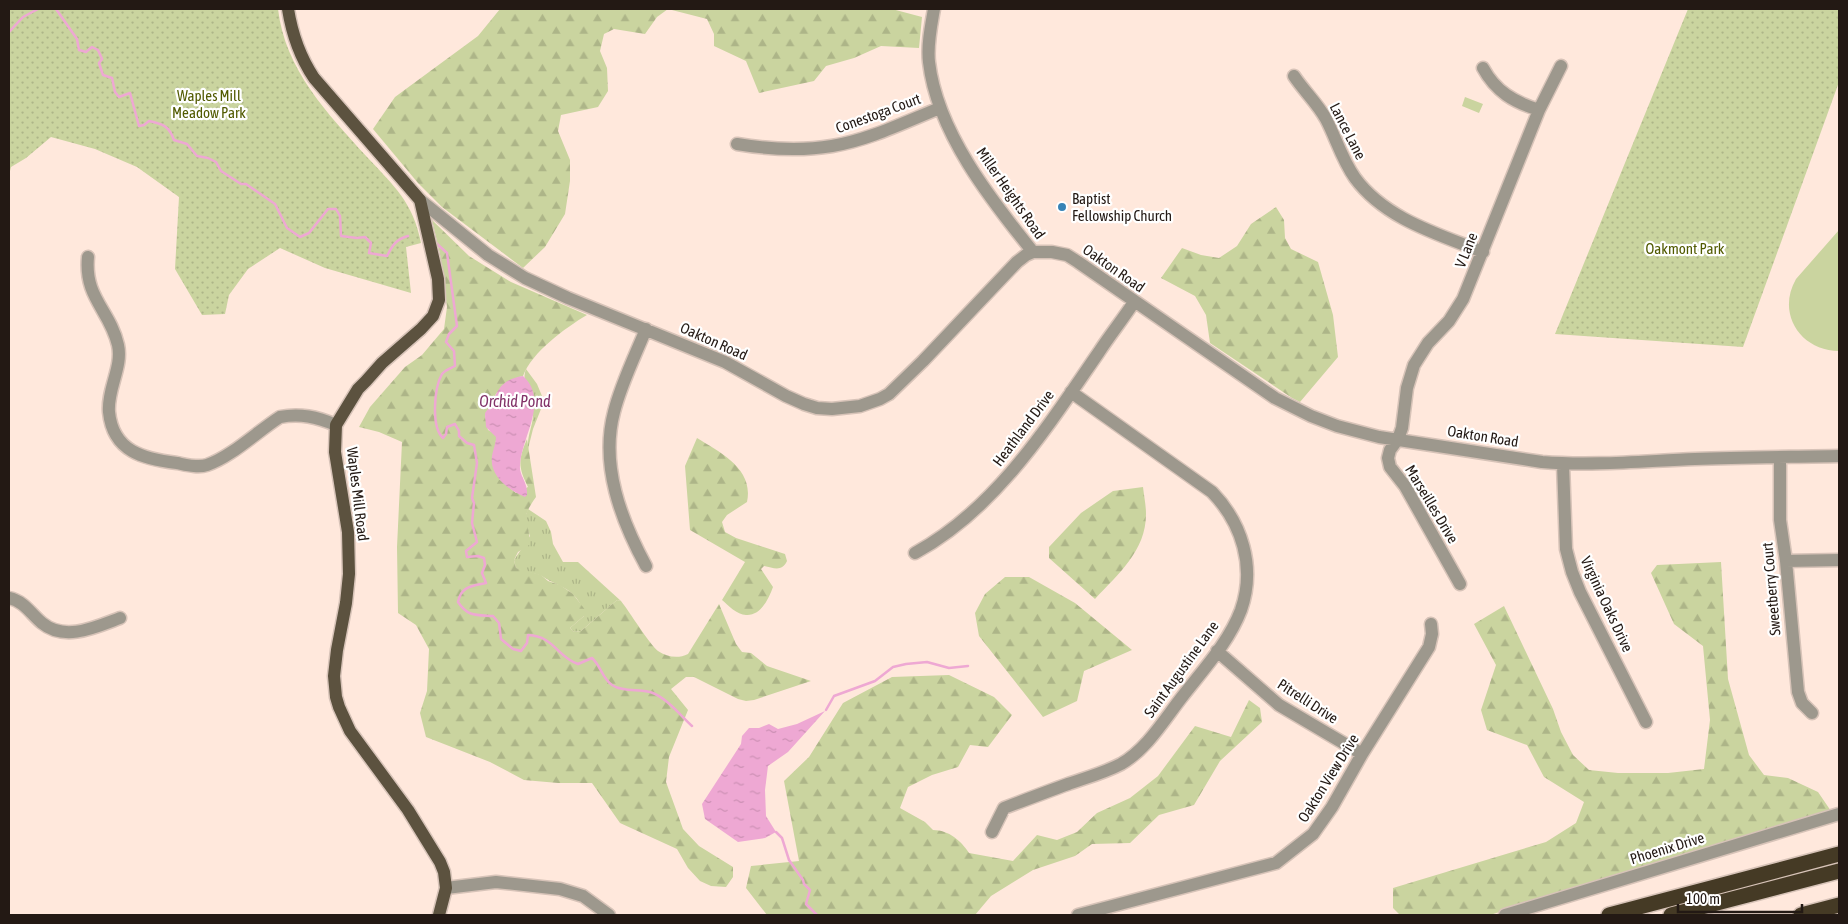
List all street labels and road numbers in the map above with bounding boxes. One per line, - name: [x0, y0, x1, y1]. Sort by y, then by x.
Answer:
- street label: Conestoga Court: [833, 90, 923, 136]
- street label: Lance Lane: [1327, 100, 1370, 162]
- street label: Miller Heights Road: [973, 144, 1049, 242]
- street label: V Lane: [1451, 230, 1481, 270]
- street label: Oakton Road: [1080, 241, 1148, 295]
- street label: Oakton Road: [678, 319, 750, 363]
- street label: Heathland Drive: [989, 387, 1057, 469]
- street label: Oakton Road: [1446, 422, 1520, 450]
- street label: Waples Mill Road: [344, 446, 372, 542]
- street label: Marseilles Drive: [1402, 462, 1462, 546]
- street label: Sweetberry Court: [1758, 542, 1784, 636]
- street label: Virginia Oaks Drive: [1577, 554, 1637, 655]
- street label: Saint Augustine Lane: [1140, 617, 1222, 720]
- street label: Pitrelli Drive: [1275, 675, 1342, 727]
- street label: Oakton View Drive: [1294, 731, 1362, 825]
- street label: Phoenix Drive: [1628, 829, 1706, 867]

